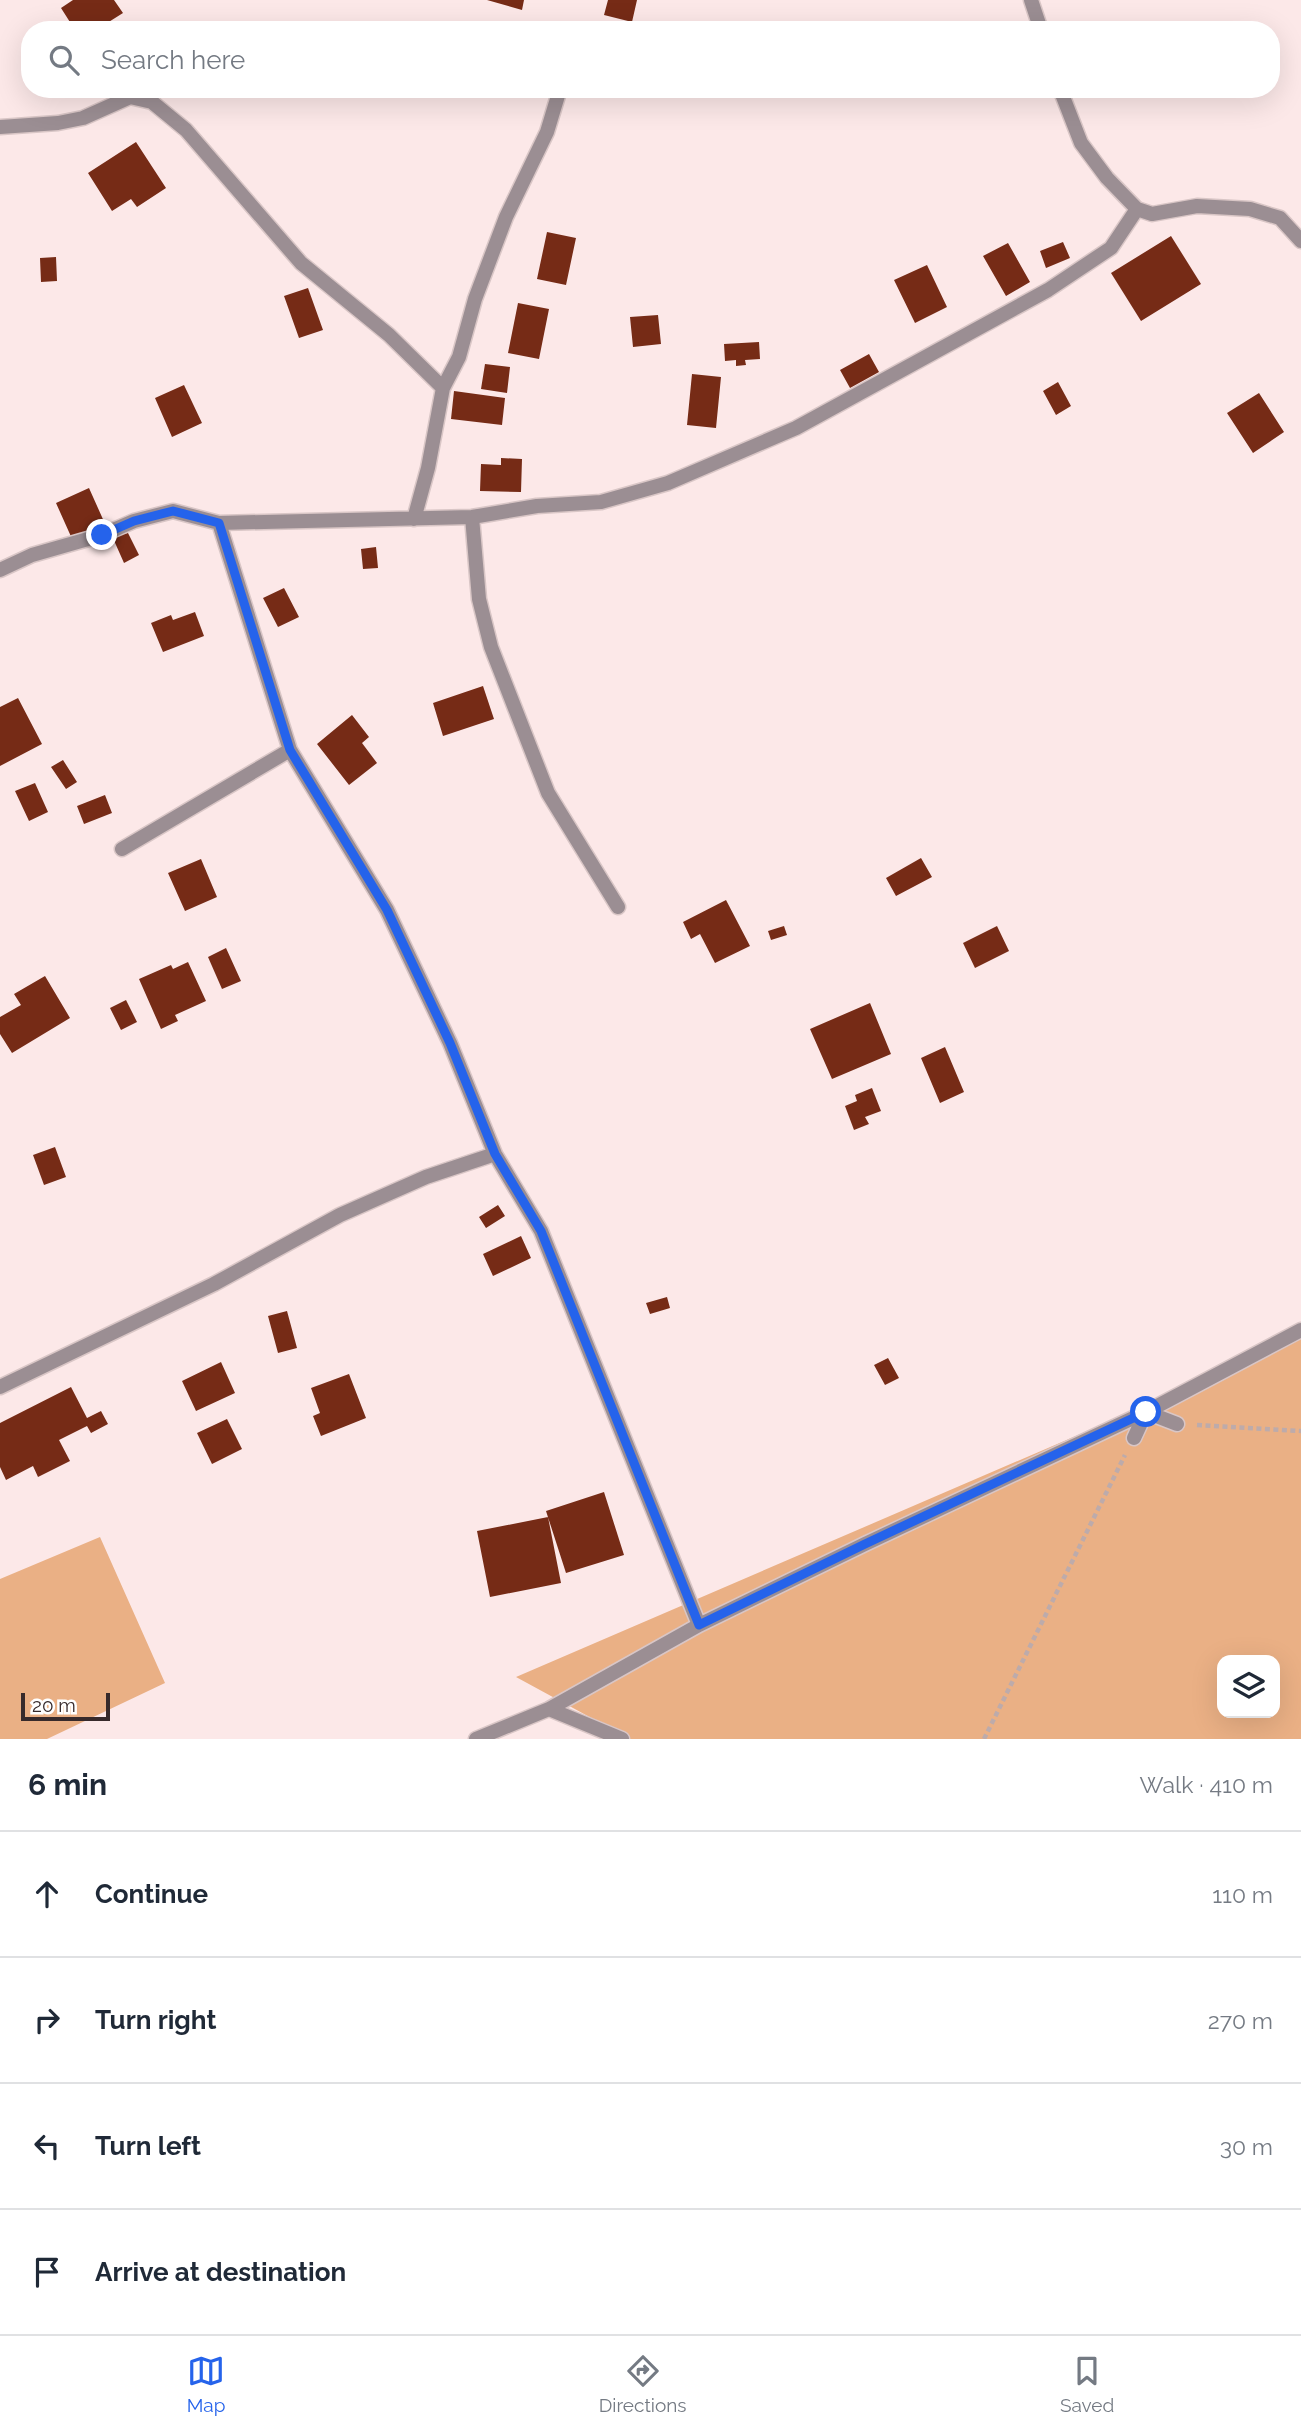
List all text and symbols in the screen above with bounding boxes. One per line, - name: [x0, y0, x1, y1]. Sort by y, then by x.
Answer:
- search box: [21, 21, 1280, 98]
- icon: search: [45, 41, 83, 79]
- text: Search here: [101, 45, 245, 75]
- route end: [86, 519, 117, 550]
- route start: [1130, 1396, 1161, 1427]
- map controls: [1217, 1655, 1280, 1718]
- button: layers: [1217, 1655, 1280, 1718]
- scale bar: [21, 1690, 110, 1722]
- text: 20 m: [32, 1694, 76, 1716]
- text: 6 min: [28, 1767, 107, 1802]
- text: Walk · 410 m: [1140, 1771, 1273, 1798]
- icon: ahead: [28, 1875, 66, 1913]
- text: Continue: [95, 1879, 208, 1909]
- text: 110 m: [1212, 1881, 1273, 1908]
- icon: right: [28, 2001, 66, 2039]
- text: Turn right: [95, 2005, 216, 2035]
- text: 270 m: [1208, 2007, 1273, 2034]
- icon: left: [28, 2127, 66, 2165]
- text: Turn left: [95, 2131, 201, 2161]
- text: 30 m: [1220, 2133, 1273, 2160]
- icon: arrive: [28, 2253, 66, 2291]
- text: Arrive at destination: [95, 2257, 346, 2287]
- tab: Map: [187, 2352, 225, 2416]
- tab: Directions: [599, 2352, 687, 2416]
- tab: Saved: [1060, 2352, 1114, 2416]

